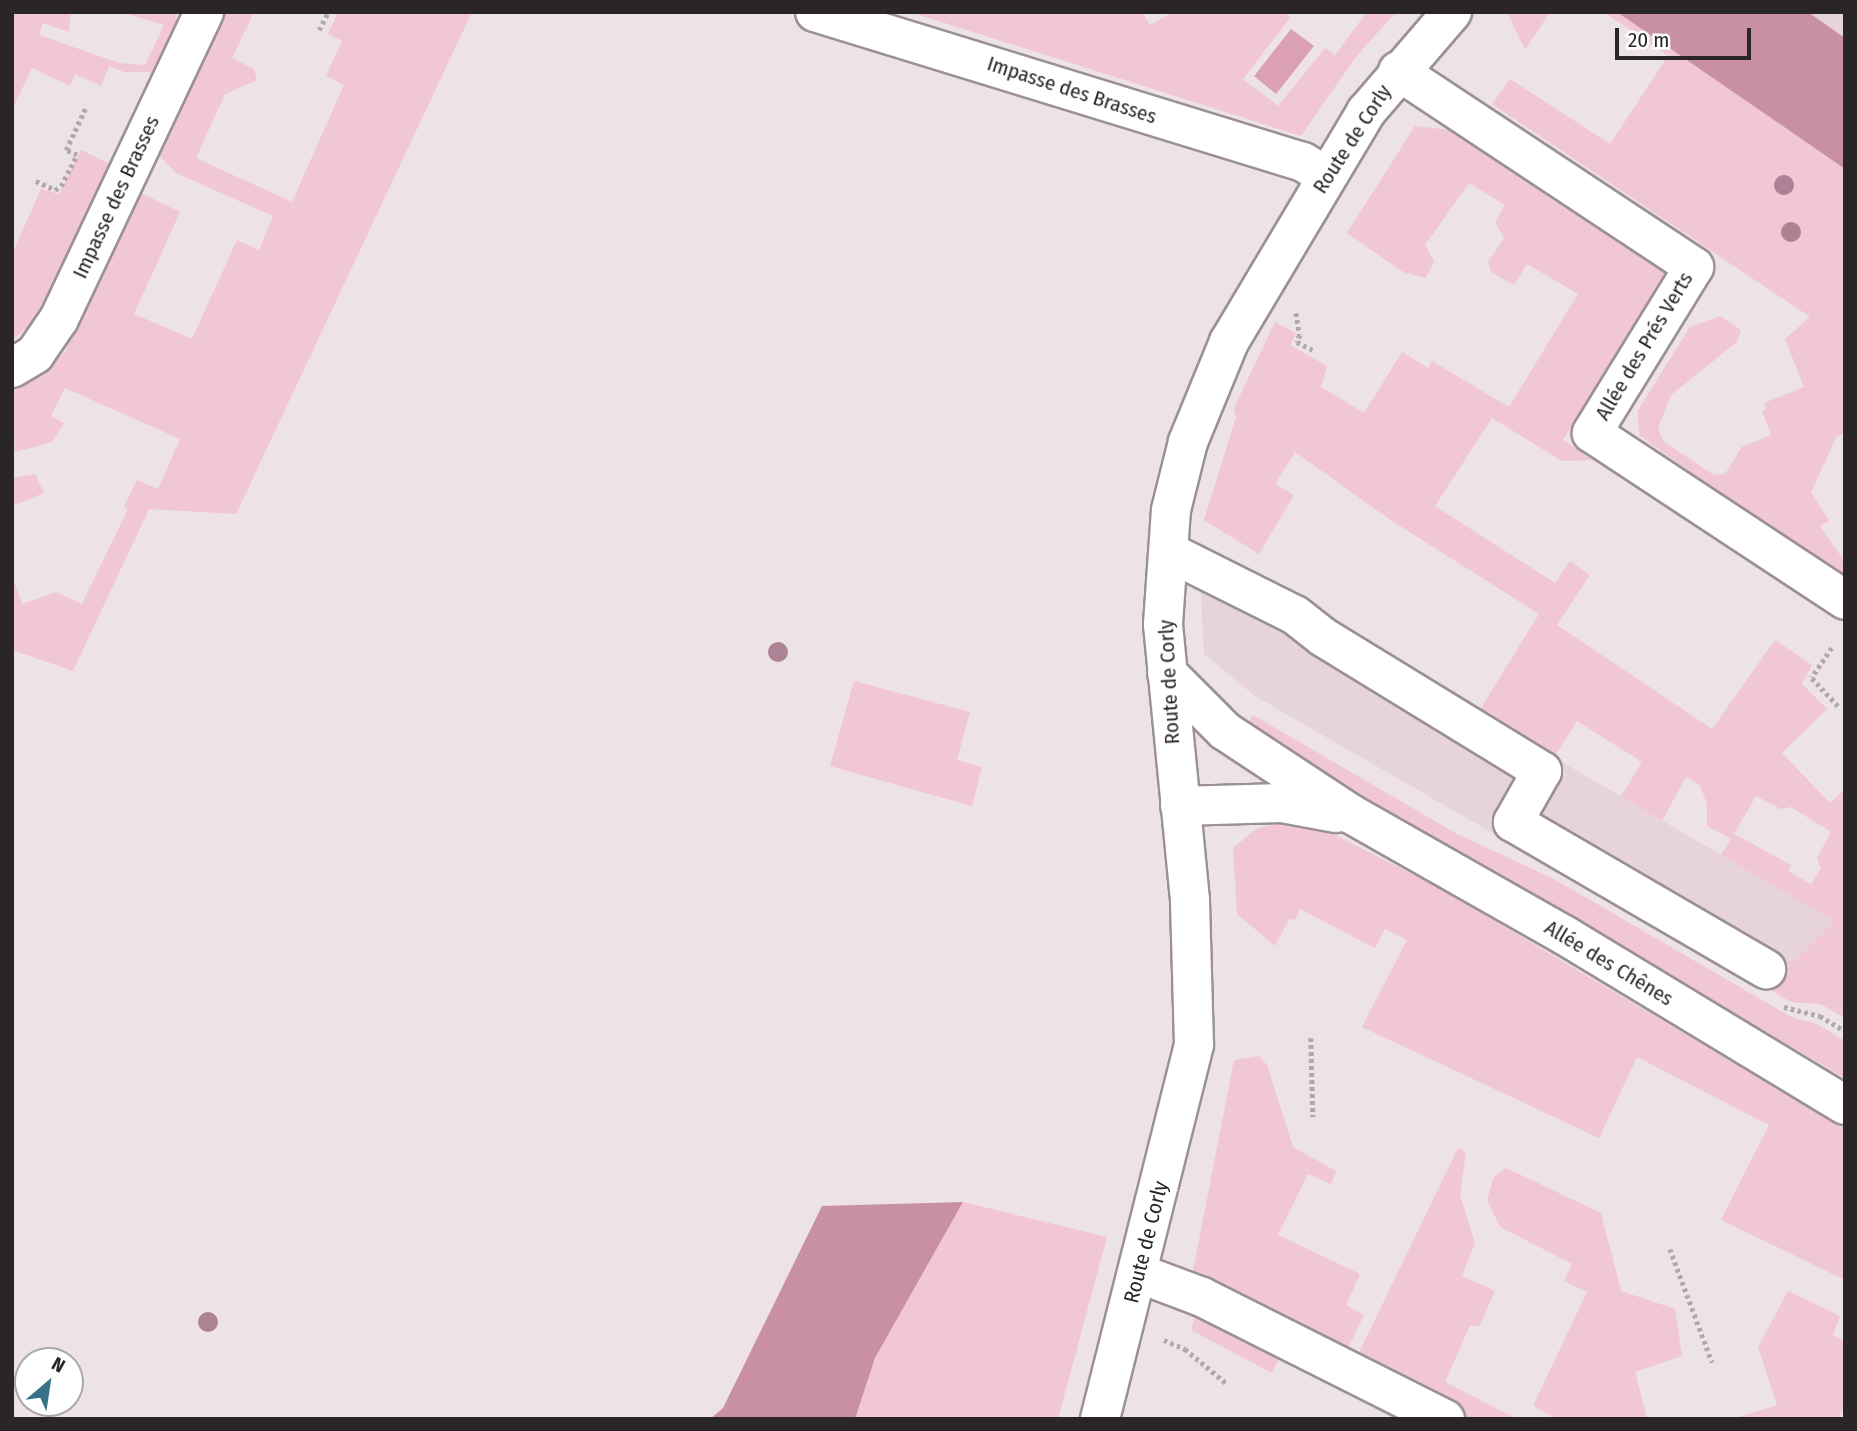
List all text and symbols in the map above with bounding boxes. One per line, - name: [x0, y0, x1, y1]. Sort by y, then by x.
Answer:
- scale bar: [1619, 14, 1756, 58]
- text: 20 m: [1628, 27, 1669, 53]
- street label: Impasse des Brasses: [984, 51, 1160, 129]
- street label: Route de Corly: [1307, 80, 1397, 198]
- street label: Impasse des Brasses: [67, 112, 165, 282]
- street label: Allée des Prés Verts: [1590, 267, 1698, 425]
- street label: Route de Corly: [1153, 619, 1185, 745]
- street label: Allée des Chênes: [1540, 915, 1678, 1011]
- street label: Route de Corly: [1119, 1178, 1173, 1306]
- north arrow: [14, 1347, 84, 1417]
- text: N: [48, 1352, 69, 1378]

